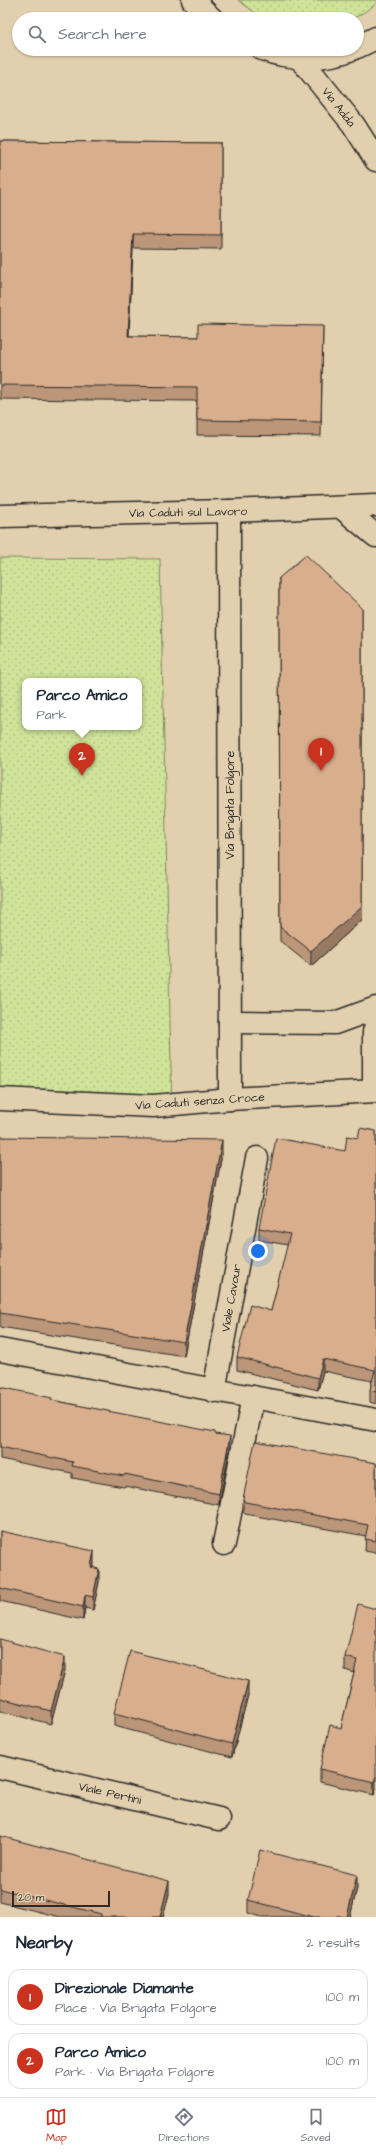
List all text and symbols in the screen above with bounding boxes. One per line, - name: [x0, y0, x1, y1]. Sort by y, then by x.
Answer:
- search box: [12, 12, 364, 56]
- icon: search: [26, 23, 48, 45]
- text: Search here: [58, 24, 147, 45]
- street label: Via Adda: [318, 84, 360, 131]
- street label: Via Caduti sul Lavoro: [129, 503, 247, 522]
- popup: [22, 678, 142, 730]
- text: Parco Amico: [37, 685, 127, 706]
- text: Park: [37, 706, 67, 724]
- pin: 1: [308, 738, 334, 771]
- pin: 2: [69, 743, 95, 776]
- street label: Via Brigata Folgore: [222, 750, 240, 859]
- street label: Via Caduti senza Croce: [135, 1088, 266, 1115]
- your location: [248, 1241, 268, 1261]
- street label: Viale Cavour: [217, 1262, 246, 1334]
- street label: Viale Pertini: [77, 1778, 143, 1809]
- scale bar: [12, 1889, 110, 1908]
- text: 20 m: [18, 1890, 44, 1905]
- text: Nearby: [16, 1931, 73, 1955]
- text: 2 results: [306, 1934, 360, 1952]
- text: Direzionale Diamante: [55, 1978, 194, 1999]
- text: 1: [29, 1988, 31, 2006]
- text: 100 m: [326, 1988, 359, 2006]
- text: Place · Via Brigata Folgore: [55, 1999, 217, 2017]
- text: Parco Amico: [55, 2042, 146, 2063]
- text: 2: [26, 2052, 34, 2070]
- text: 100 m: [326, 2052, 359, 2070]
- text: Park · Via Brigata Folgore: [55, 2063, 215, 2081]
- tab: Map: [45, 2106, 67, 2145]
- tab: Directions: [158, 2106, 210, 2145]
- tab: Saved: [301, 2106, 331, 2145]

